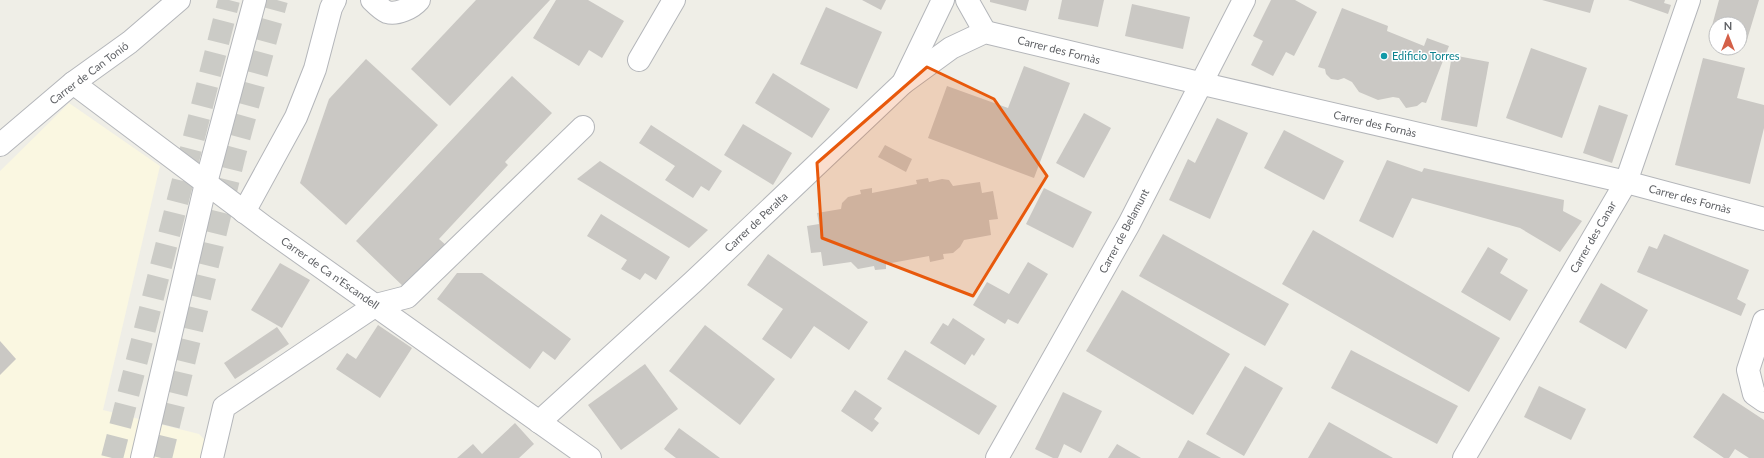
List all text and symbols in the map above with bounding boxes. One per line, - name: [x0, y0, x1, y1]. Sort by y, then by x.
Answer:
- north arrow: [1708, 16, 1748, 56]
- text: N: [1724, 19, 1732, 32]
- street label: Carrer des Fornàs: [1016, 33, 1102, 66]
- street label: Carrer de Can Tonió: [47, 39, 131, 107]
- place label: Edificio Torres: [1392, 49, 1460, 62]
- marker: Edificio Torres: [1379, 51, 1389, 61]
- street label: Carrer des Fornàs: [1332, 108, 1418, 139]
- street label: Carrer des Fornàs: [1647, 181, 1733, 216]
- street label: Carrer de Belamunt: [1096, 186, 1151, 275]
- street label: Carrer de Peralta: [721, 189, 790, 254]
- street label: Carrer des Canar: [1567, 198, 1618, 275]
- street label: Carrer de Ca n'Escandell: [279, 234, 382, 311]

